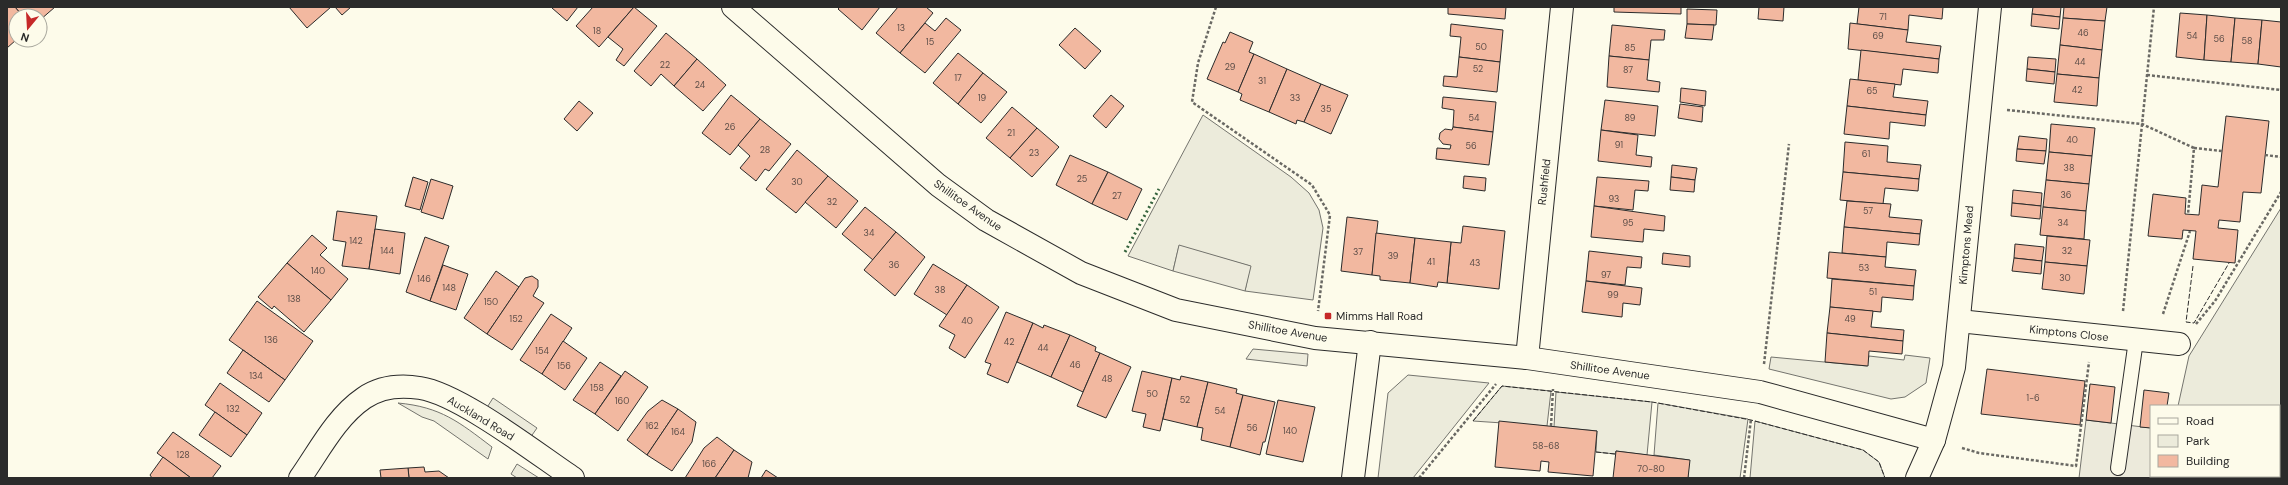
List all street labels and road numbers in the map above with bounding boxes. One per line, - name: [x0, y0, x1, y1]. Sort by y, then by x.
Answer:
- street label: Rushfield: [1535, 158, 1553, 206]
- street label: Shillitoe Avenue: [931, 176, 1005, 234]
- street label: Kimptons Mead: [1956, 205, 1976, 285]
- street label: Shillitoe Avenue: [1247, 317, 1329, 345]
- street label: Kimptons Close: [2029, 322, 2109, 344]
- street label: Shillitoe Avenue: [1569, 357, 1651, 383]
- street label: Auckland Road: [445, 393, 517, 443]

